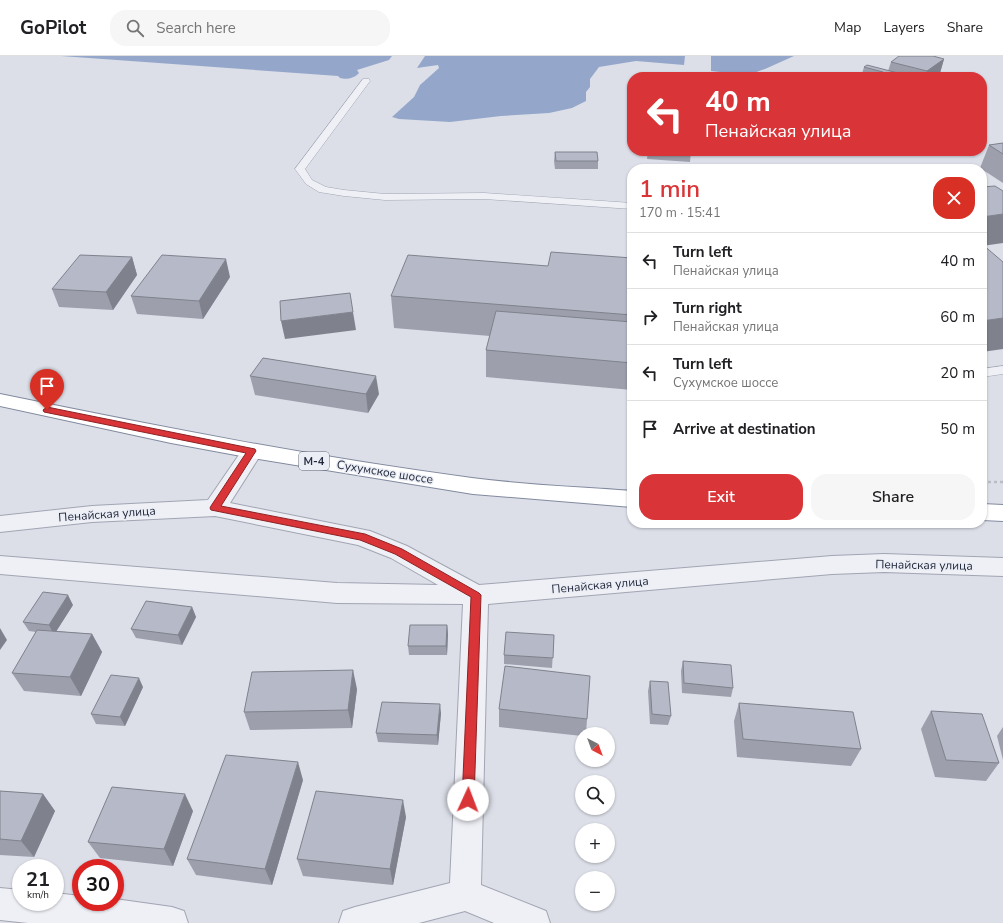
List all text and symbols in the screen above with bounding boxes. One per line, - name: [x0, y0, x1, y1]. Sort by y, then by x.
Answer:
- search box: [110, 10, 390, 46]
- text: GoPilot: [20, 15, 86, 41]
- icon: search: [124, 17, 146, 39]
- text: Search here: [156, 18, 236, 38]
- text: Map: [834, 18, 861, 37]
- text: Layers: [883, 18, 925, 37]
- text: Share: [947, 18, 983, 37]
- text: 40 m: [705, 83, 771, 121]
- icon: left: [639, 88, 691, 140]
- text: Пенайская улица: [705, 119, 851, 143]
- text: 1 min: [639, 173, 700, 205]
- button: close: [933, 177, 975, 219]
- text: 170 m · 15:41: [639, 204, 721, 222]
- text: Turn left: [673, 242, 732, 262]
- icon: left: [639, 250, 661, 272]
- text: 40 m: [940, 251, 975, 271]
- text: Пенайская улица: [673, 262, 779, 280]
- text: Turn right: [673, 298, 742, 318]
- icon: right: [639, 306, 661, 328]
- text: 60 m: [940, 307, 975, 327]
- text: Пенайская улица: [673, 318, 779, 336]
- text: Turn left: [673, 354, 732, 374]
- icon: left: [639, 362, 661, 384]
- text: 20 m: [940, 363, 975, 383]
- pin: [30, 369, 64, 410]
- text: Сухумское шоссе: [673, 374, 778, 392]
- icon: arrive: [36, 375, 58, 397]
- icon: arrive: [639, 418, 661, 440]
- text: Arrive at destination: [673, 419, 816, 439]
- text: 50 m: [940, 419, 975, 439]
- road number: М-4: [299, 452, 329, 470]
- street label: Сухумское шоссе: [336, 456, 434, 488]
- button: Exit: [639, 474, 803, 520]
- button: Share: [811, 474, 975, 520]
- street label: Пенайская улица: [58, 503, 156, 525]
- street label: Пенайская улица: [875, 556, 973, 574]
- street label: Пенайская улица: [551, 573, 649, 597]
- north arrow: [575, 727, 615, 767]
- map controls: [575, 727, 615, 911]
- button: search: [575, 775, 615, 815]
- position arrow: [447, 779, 489, 821]
- button: +: [575, 823, 615, 863]
- speed limit sign: 30: [72, 859, 124, 911]
- text: 21: [26, 866, 50, 893]
- button: −: [575, 871, 615, 911]
- text: km/h: [27, 888, 49, 902]

